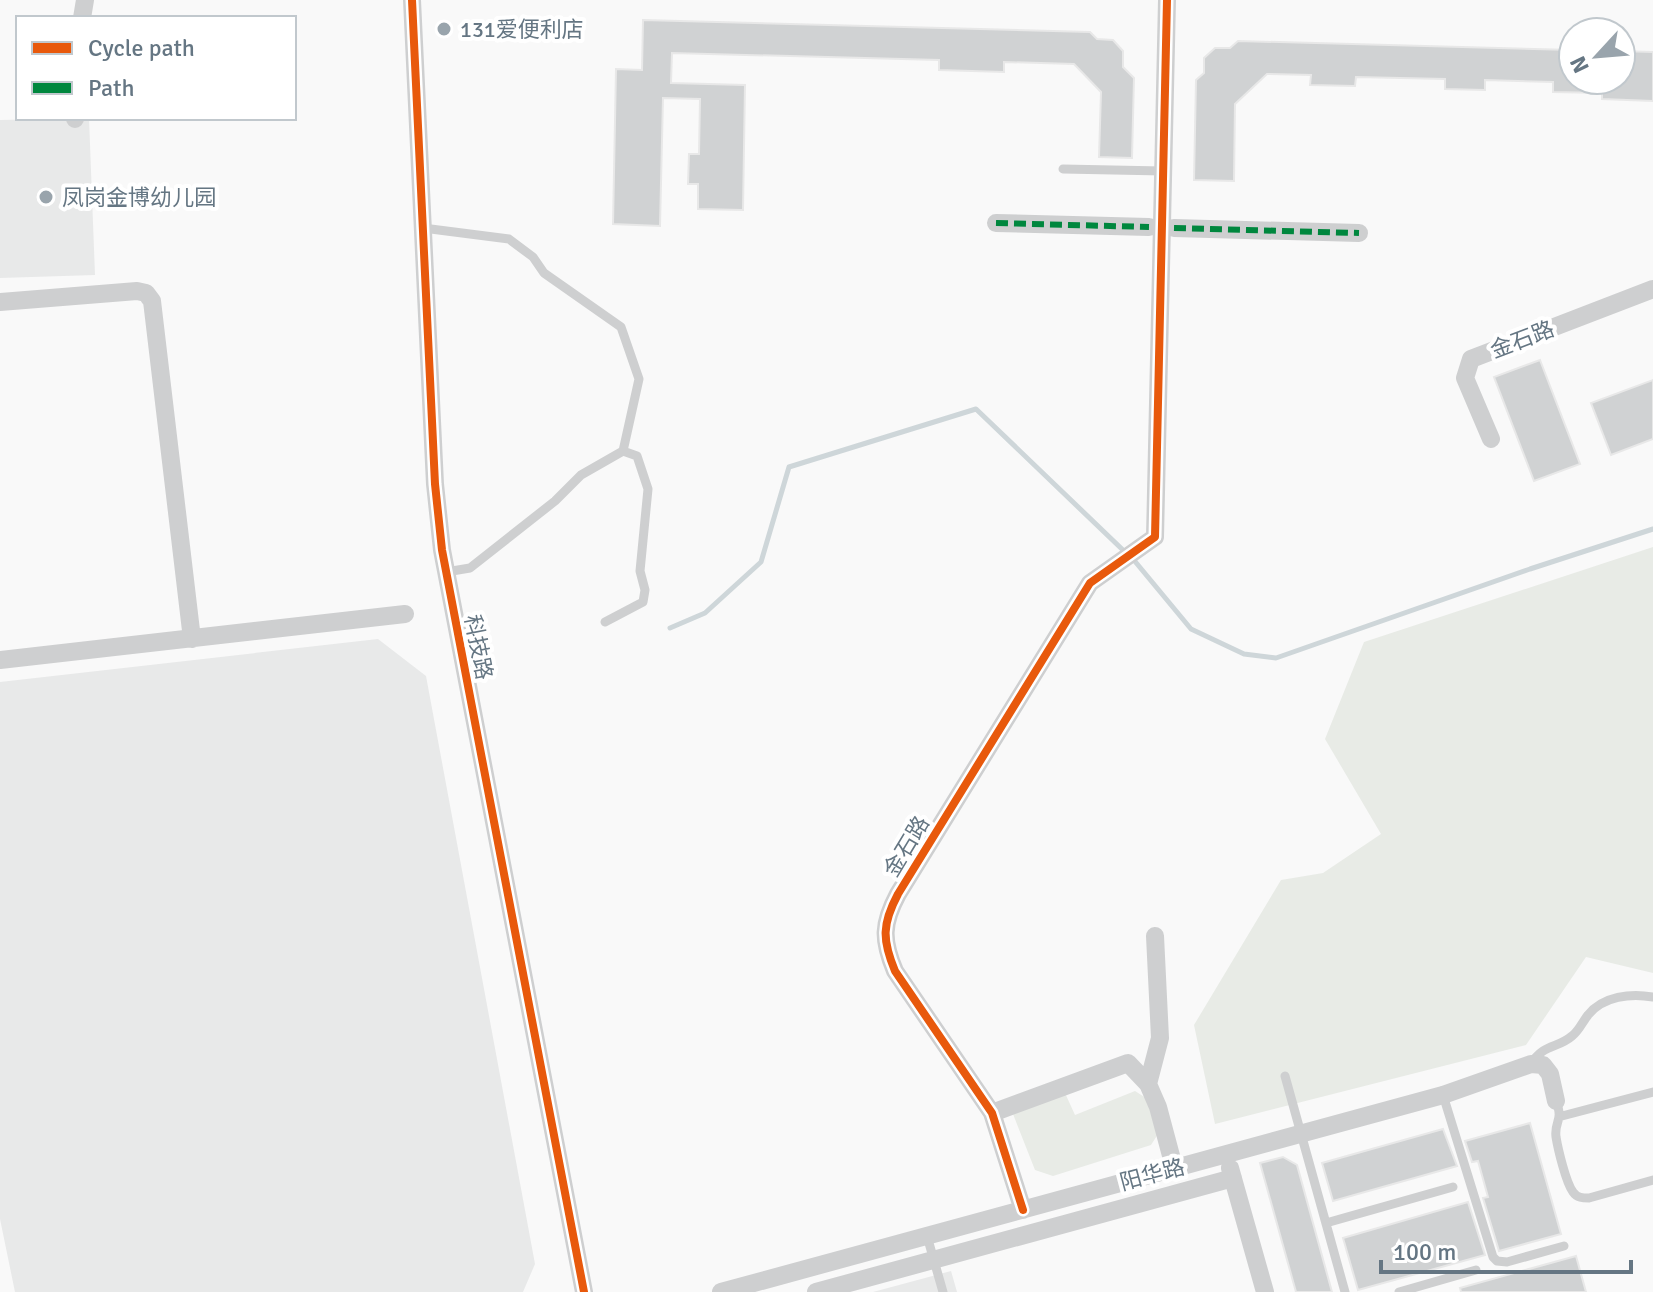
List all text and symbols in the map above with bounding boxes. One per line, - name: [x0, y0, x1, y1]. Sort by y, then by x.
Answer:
- legend: [16, 16, 296, 120]
- place label: 131爱便利店: [460, 16, 584, 43]
- north arrow: [1557, 16, 1637, 96]
- marker: 131爱便利店: [435, 20, 453, 38]
- text: Cycle path: [88, 33, 195, 63]
- text: N: [1564, 52, 1595, 77]
- text: Path: [88, 73, 134, 103]
- place label: 凤岗金博幼儿园: [62, 184, 216, 211]
- marker: 凤岗金博幼儿园: [37, 188, 55, 206]
- street label: 金石路: [1487, 315, 1558, 364]
- street label: 科技路: [459, 612, 498, 682]
- street label: 金石路: [878, 811, 935, 882]
- street label: 阳华路: [1117, 1153, 1188, 1196]
- scale bar: [1381, 1224, 1631, 1274]
- text: 100 m: [1393, 1237, 1456, 1267]

